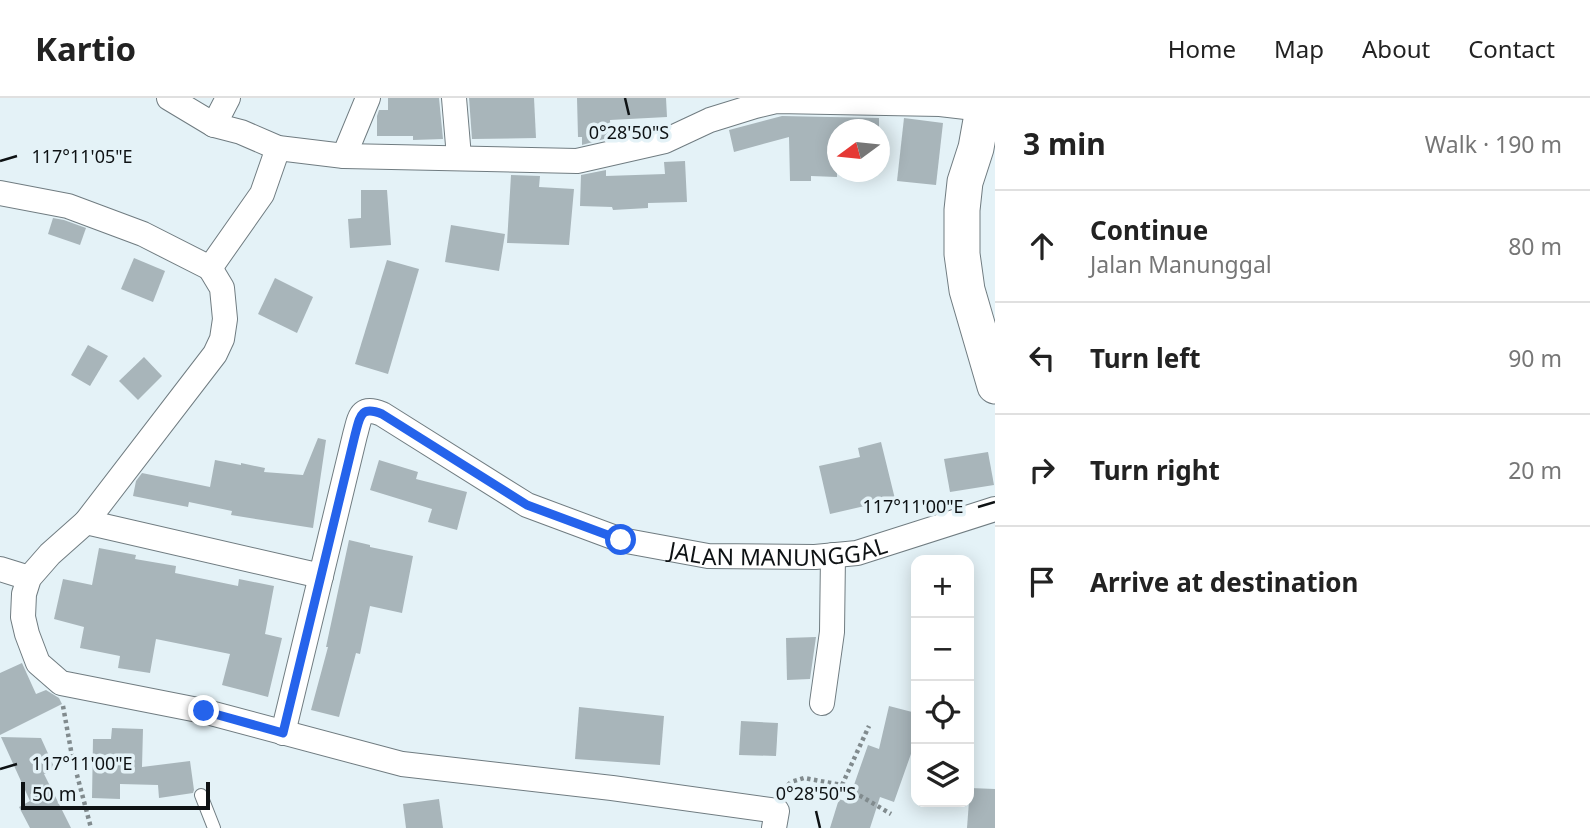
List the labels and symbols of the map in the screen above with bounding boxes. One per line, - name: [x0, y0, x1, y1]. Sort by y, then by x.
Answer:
- north arrow: [827, 119, 890, 182]
- text: 0°28'50"S: [589, 120, 669, 144]
- text: 117°11'05"E: [31, 144, 133, 168]
- text: 117°11'00"E: [862, 494, 964, 518]
- route start: [605, 524, 636, 555]
- street label: JALAN MANUNGGAL: [665, 528, 891, 573]
- route end: [188, 695, 219, 726]
- text: 117°11'00"E: [31, 751, 133, 775]
- scale bar: [21, 779, 210, 811]
- text: 0°28'50"S: [776, 781, 856, 805]

